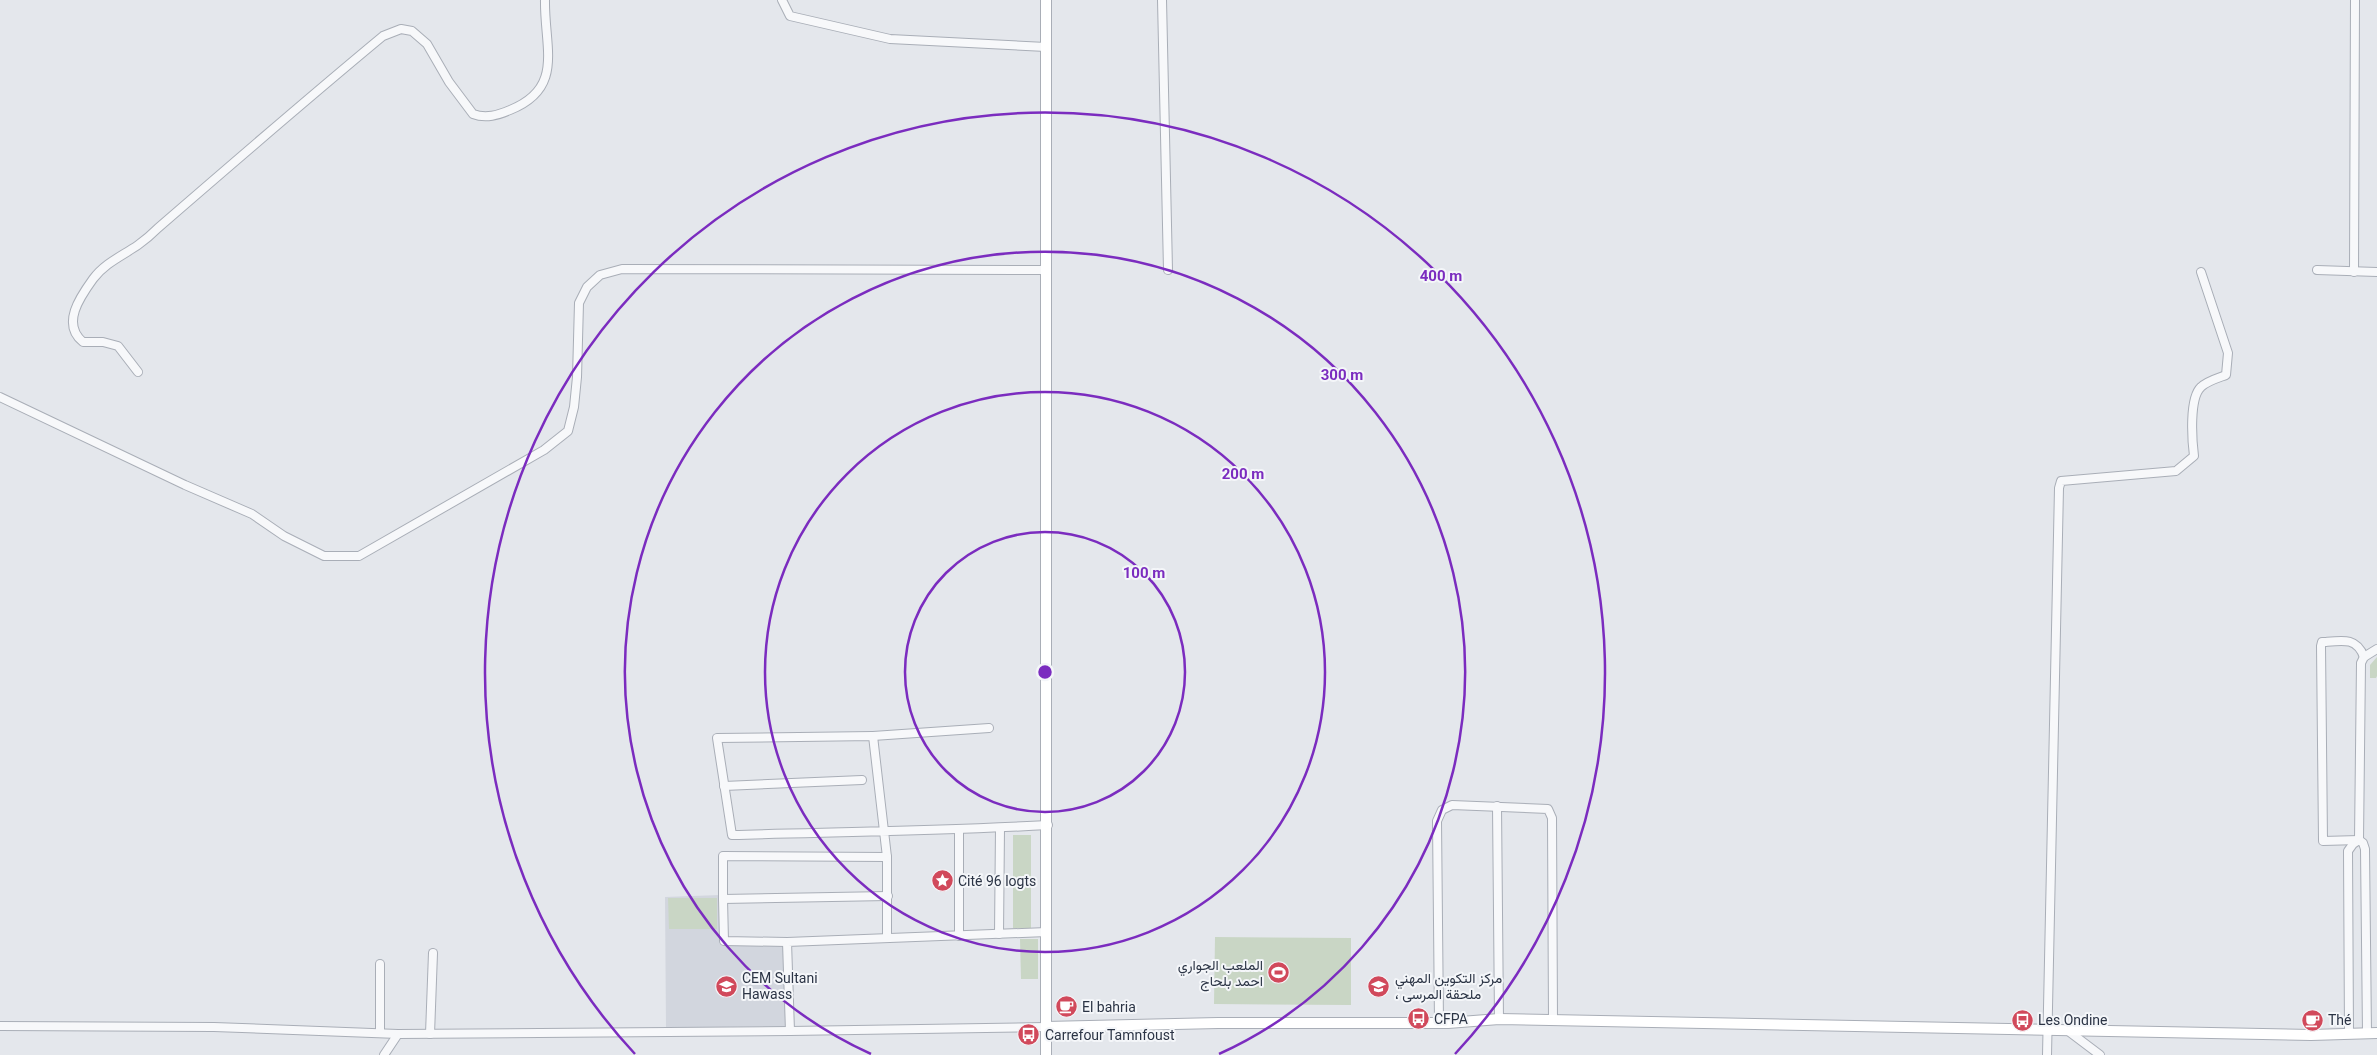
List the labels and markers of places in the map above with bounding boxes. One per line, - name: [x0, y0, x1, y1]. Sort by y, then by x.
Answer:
- centre of rings: [1036, 663, 1054, 681]
- place icon: Cité 96 logts: [930, 869, 954, 893]
- place label: Cité 96 logts: [958, 873, 1036, 889]
- place label: الملعب الجواري احمد بلحاج: [1178, 957, 1263, 992]
- sports icon: الملعب الجواري احمد بلحاج: [1267, 961, 1291, 985]
- place label: CEM Sultani Hawass: [742, 970, 818, 1002]
- place label: مركز التكوين المهني ، ملحقة المرسى: [1395, 970, 1502, 1003]
- school or university icon: CEM Sultani Hawass: [714, 974, 738, 998]
- school or university icon: مركز التكوين المهني ، ملحقة المرسى: [1367, 974, 1391, 998]
- cafe icon: El bahria: [1054, 995, 1078, 1019]
- place label: El bahria: [1082, 999, 1136, 1015]
- bus stop icon: CFPA: [1406, 1007, 1430, 1031]
- bus stop icon: Les Ondine: [2010, 1008, 2034, 1032]
- cafe icon: Thé: [2300, 1008, 2324, 1032]
- place label: CFPA: [1434, 1011, 1468, 1027]
- place label: Les Ondine: [2038, 1012, 2107, 1028]
- place label: Thé: [2328, 1012, 2352, 1028]
- bus stop icon: Carrefour Tamnfoust: [1017, 1023, 1041, 1047]
- place label: Carrefour Tamnfoust: [1045, 1027, 1175, 1043]

